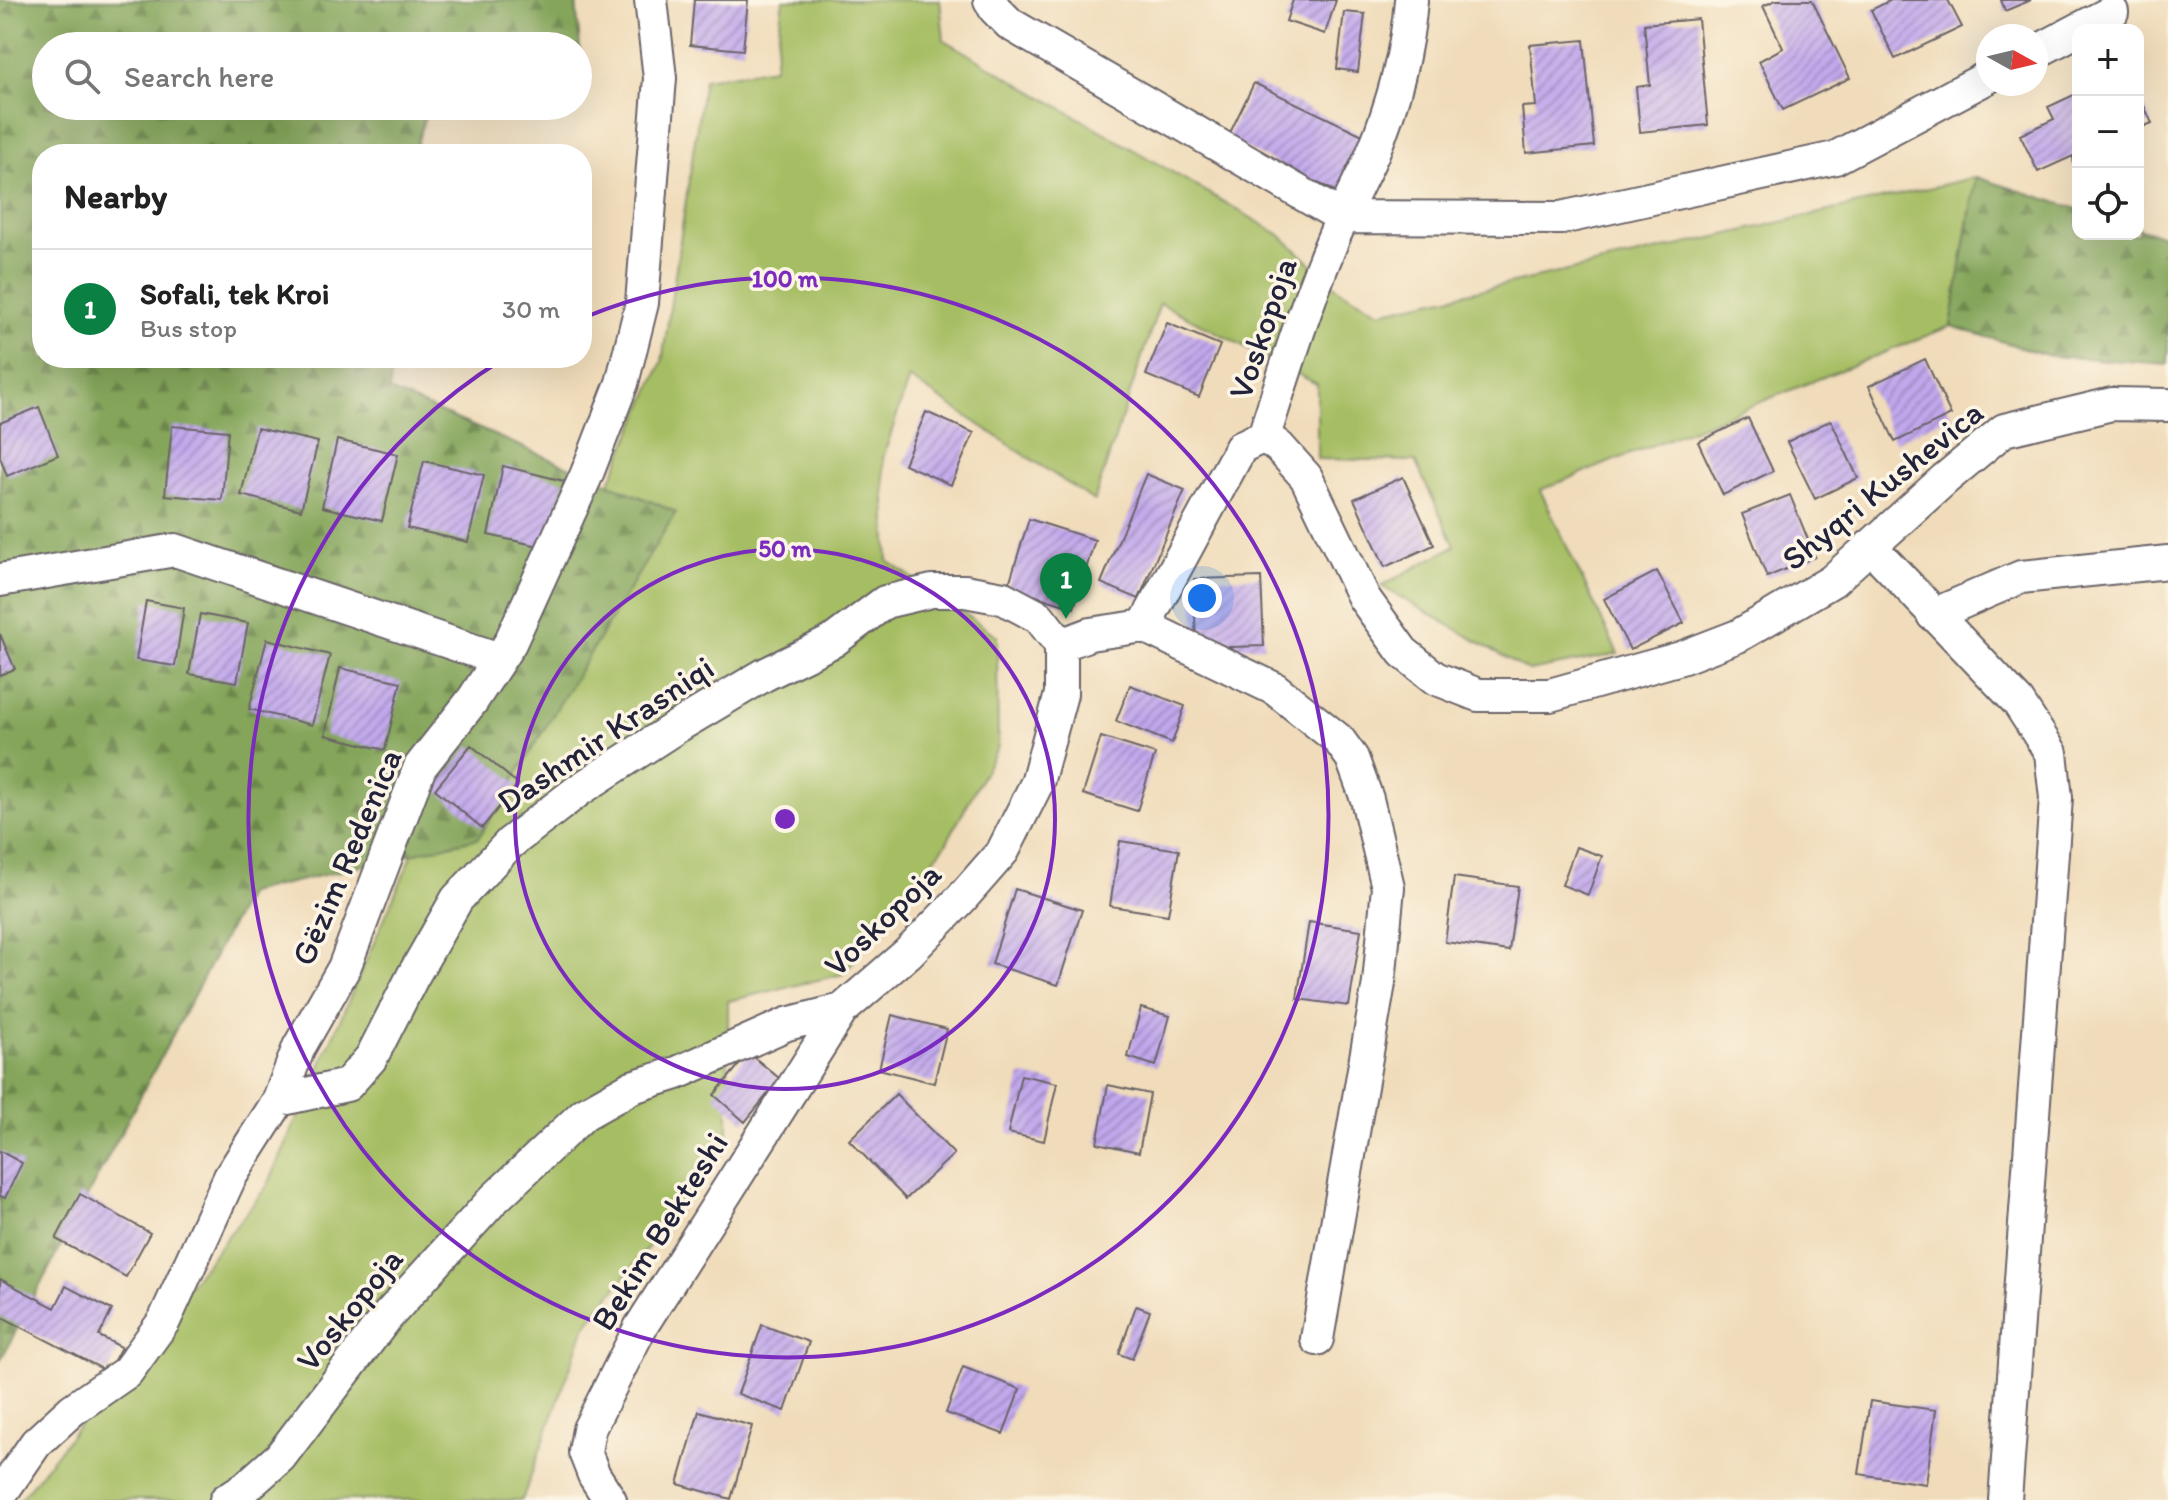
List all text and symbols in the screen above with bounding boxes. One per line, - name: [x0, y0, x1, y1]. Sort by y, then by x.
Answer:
- north arrow: [1976, 24, 2048, 96]
- map controls: [2072, 24, 2144, 240]
- button: +: [2072, 24, 2144, 96]
- search box: [32, 32, 592, 120]
- icon: search: [60, 54, 104, 98]
- text: Search here: [124, 58, 274, 95]
- button: −: [2072, 96, 2144, 168]
- button: locate: [2072, 168, 2144, 240]
- text: Nearby: [64, 176, 167, 217]
- street label: Voskopoja: [1219, 252, 1306, 404]
- text: 100 m: [752, 264, 819, 293]
- text: Sofali, tek Kroi: [140, 275, 329, 312]
- text: 1: [84, 293, 96, 325]
- text: 30 m: [502, 293, 560, 325]
- text: Bus stop: [140, 312, 237, 344]
- street label: Shyqri Kushevica: [1773, 392, 1991, 579]
- text: 50 m: [759, 534, 812, 563]
- pin: 1: [1040, 553, 1092, 619]
- your location: [1182, 578, 1222, 618]
- street label: Dashmir Krasniqi: [489, 647, 721, 822]
- street label: Gëzim Redenica: [282, 743, 411, 972]
- centre of rings: [771, 805, 799, 833]
- street label: Voskopoja: [815, 853, 950, 985]
- street label: Bekim Bekteshi: [582, 1125, 737, 1338]
- street label: Voskopoja: [287, 1239, 412, 1379]

